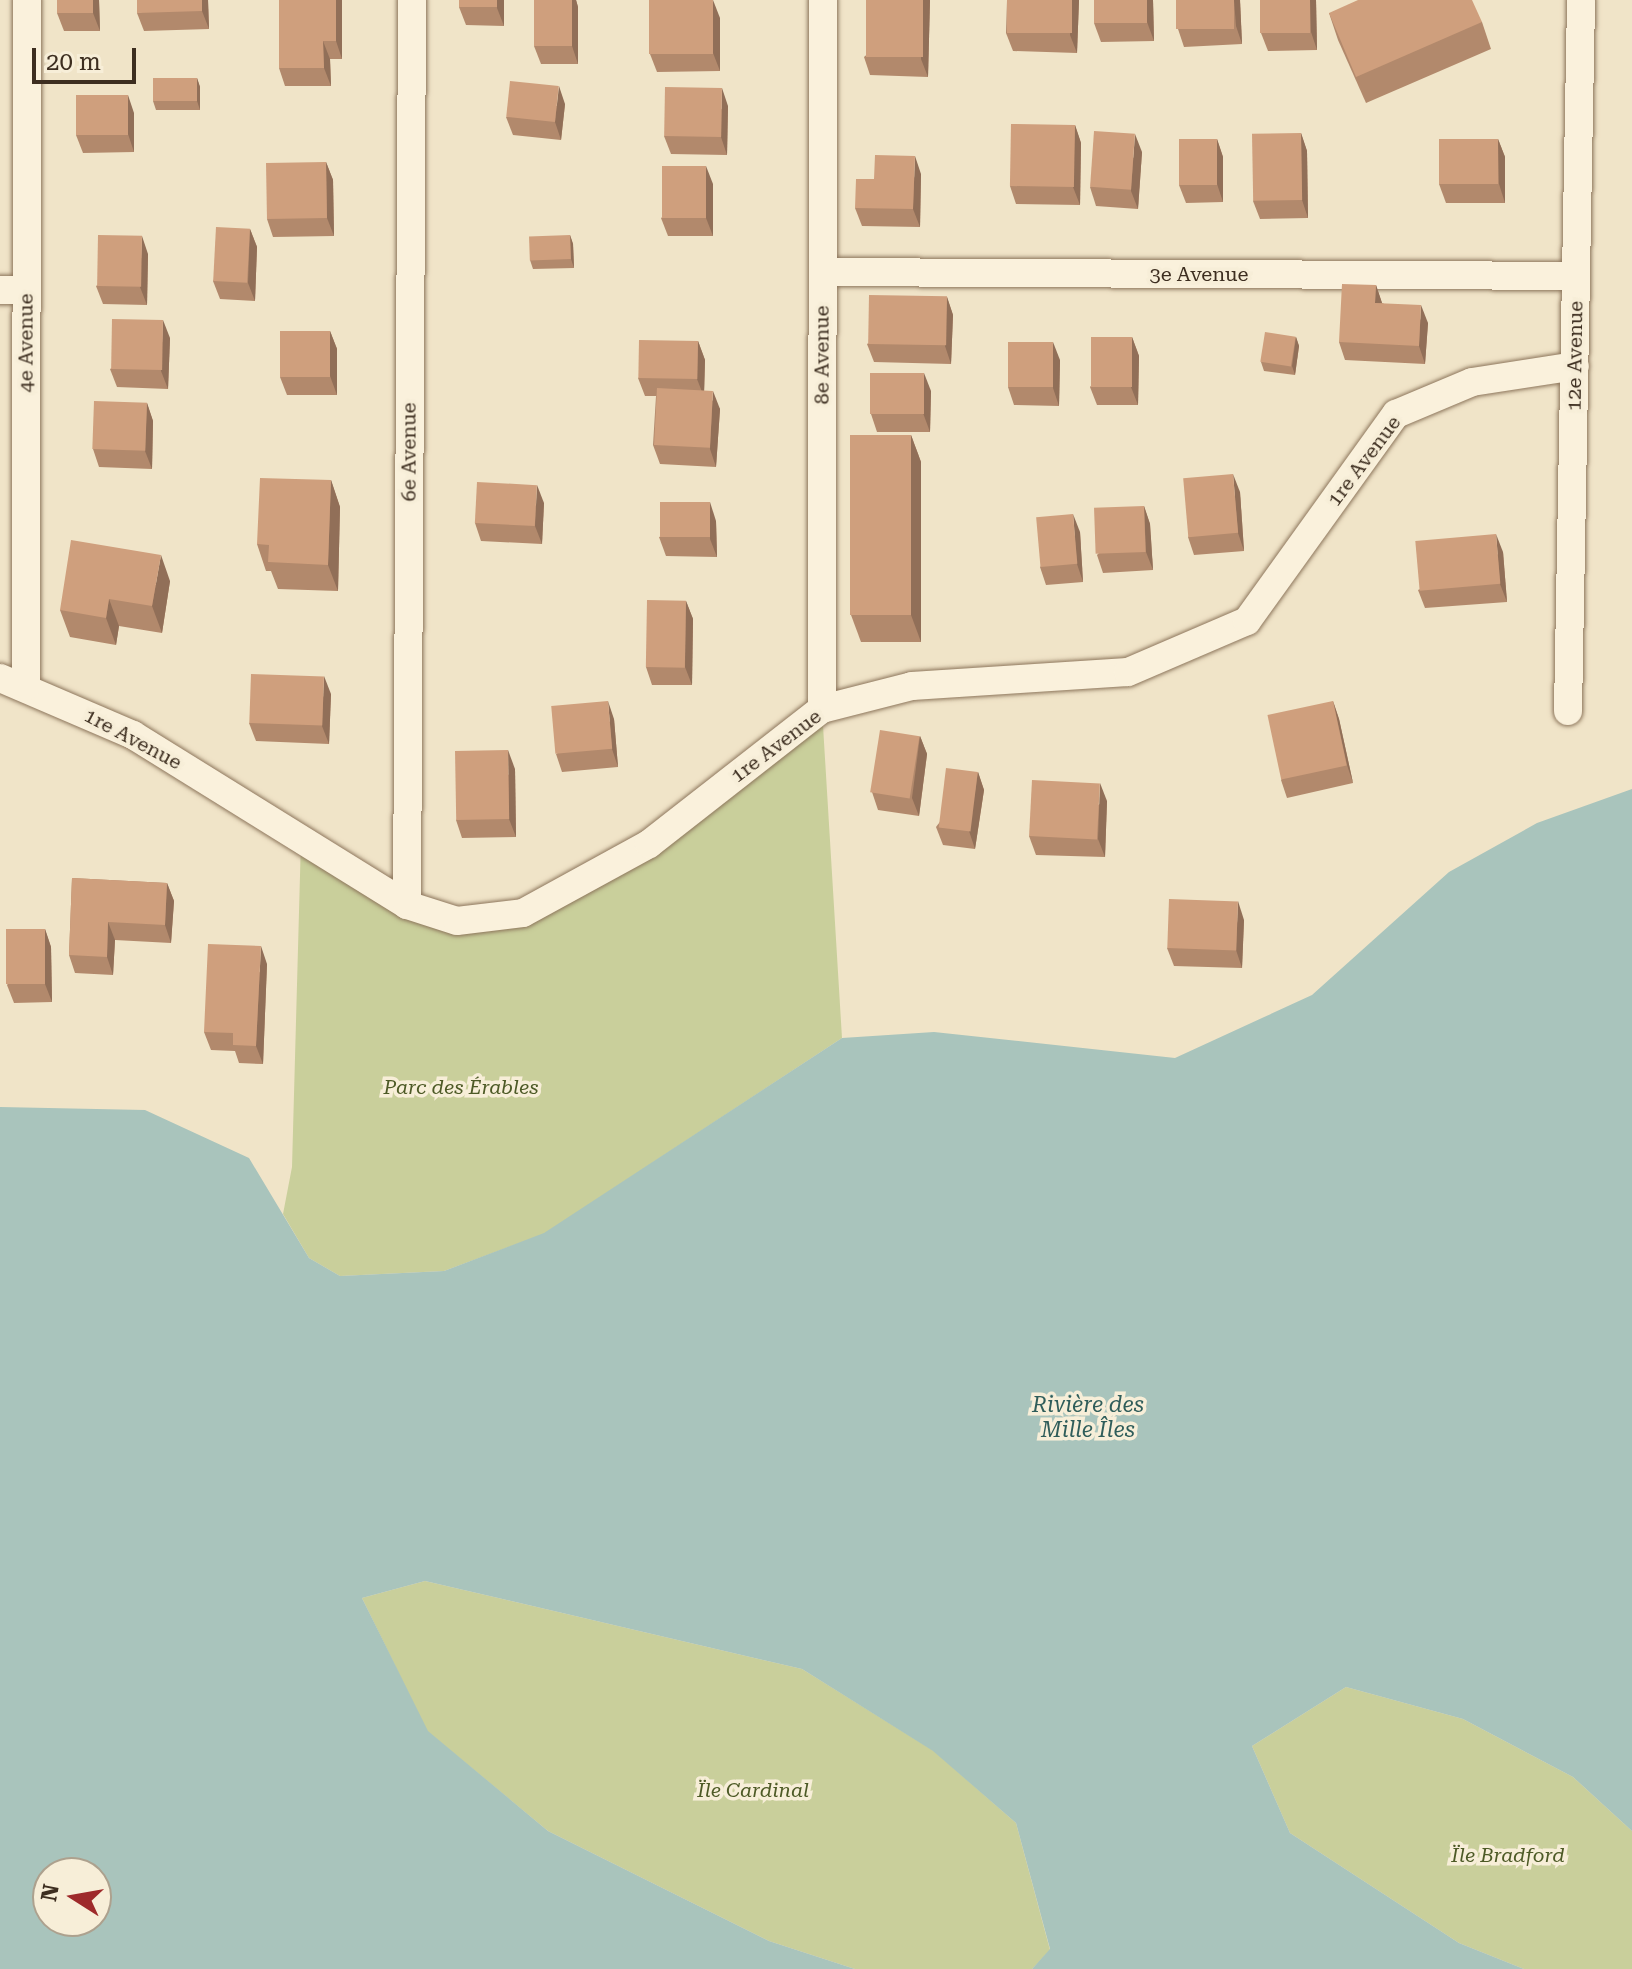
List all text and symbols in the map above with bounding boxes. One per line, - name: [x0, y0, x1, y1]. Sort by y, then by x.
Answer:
- scale bar: [36, 32, 140, 82]
- text: 20 m: [46, 48, 101, 76]
- street label: 3e Avenue: [1150, 262, 1248, 286]
- street label: 4e Avenue: [14, 294, 38, 392]
- street label: 12e Avenue: [1562, 301, 1588, 411]
- street label: 8e Avenue: [810, 306, 834, 404]
- street label: 6e Avenue: [397, 403, 421, 501]
- street label: 1re Avenue: [1322, 411, 1406, 511]
- street label: 1re Avenue: [80, 703, 186, 775]
- street label: 1re Avenue: [726, 704, 826, 788]
- park label: Parc des Érables: [383, 1075, 539, 1099]
- water label: Rivière des Mille Îles: [1032, 1391, 1144, 1442]
- park label: Ïle Cardinal: [697, 1778, 809, 1802]
- park label: Ïle Bradford: [1451, 1843, 1565, 1867]
- north arrow: [32, 1857, 112, 1937]
- text: N: [36, 1882, 64, 1903]

